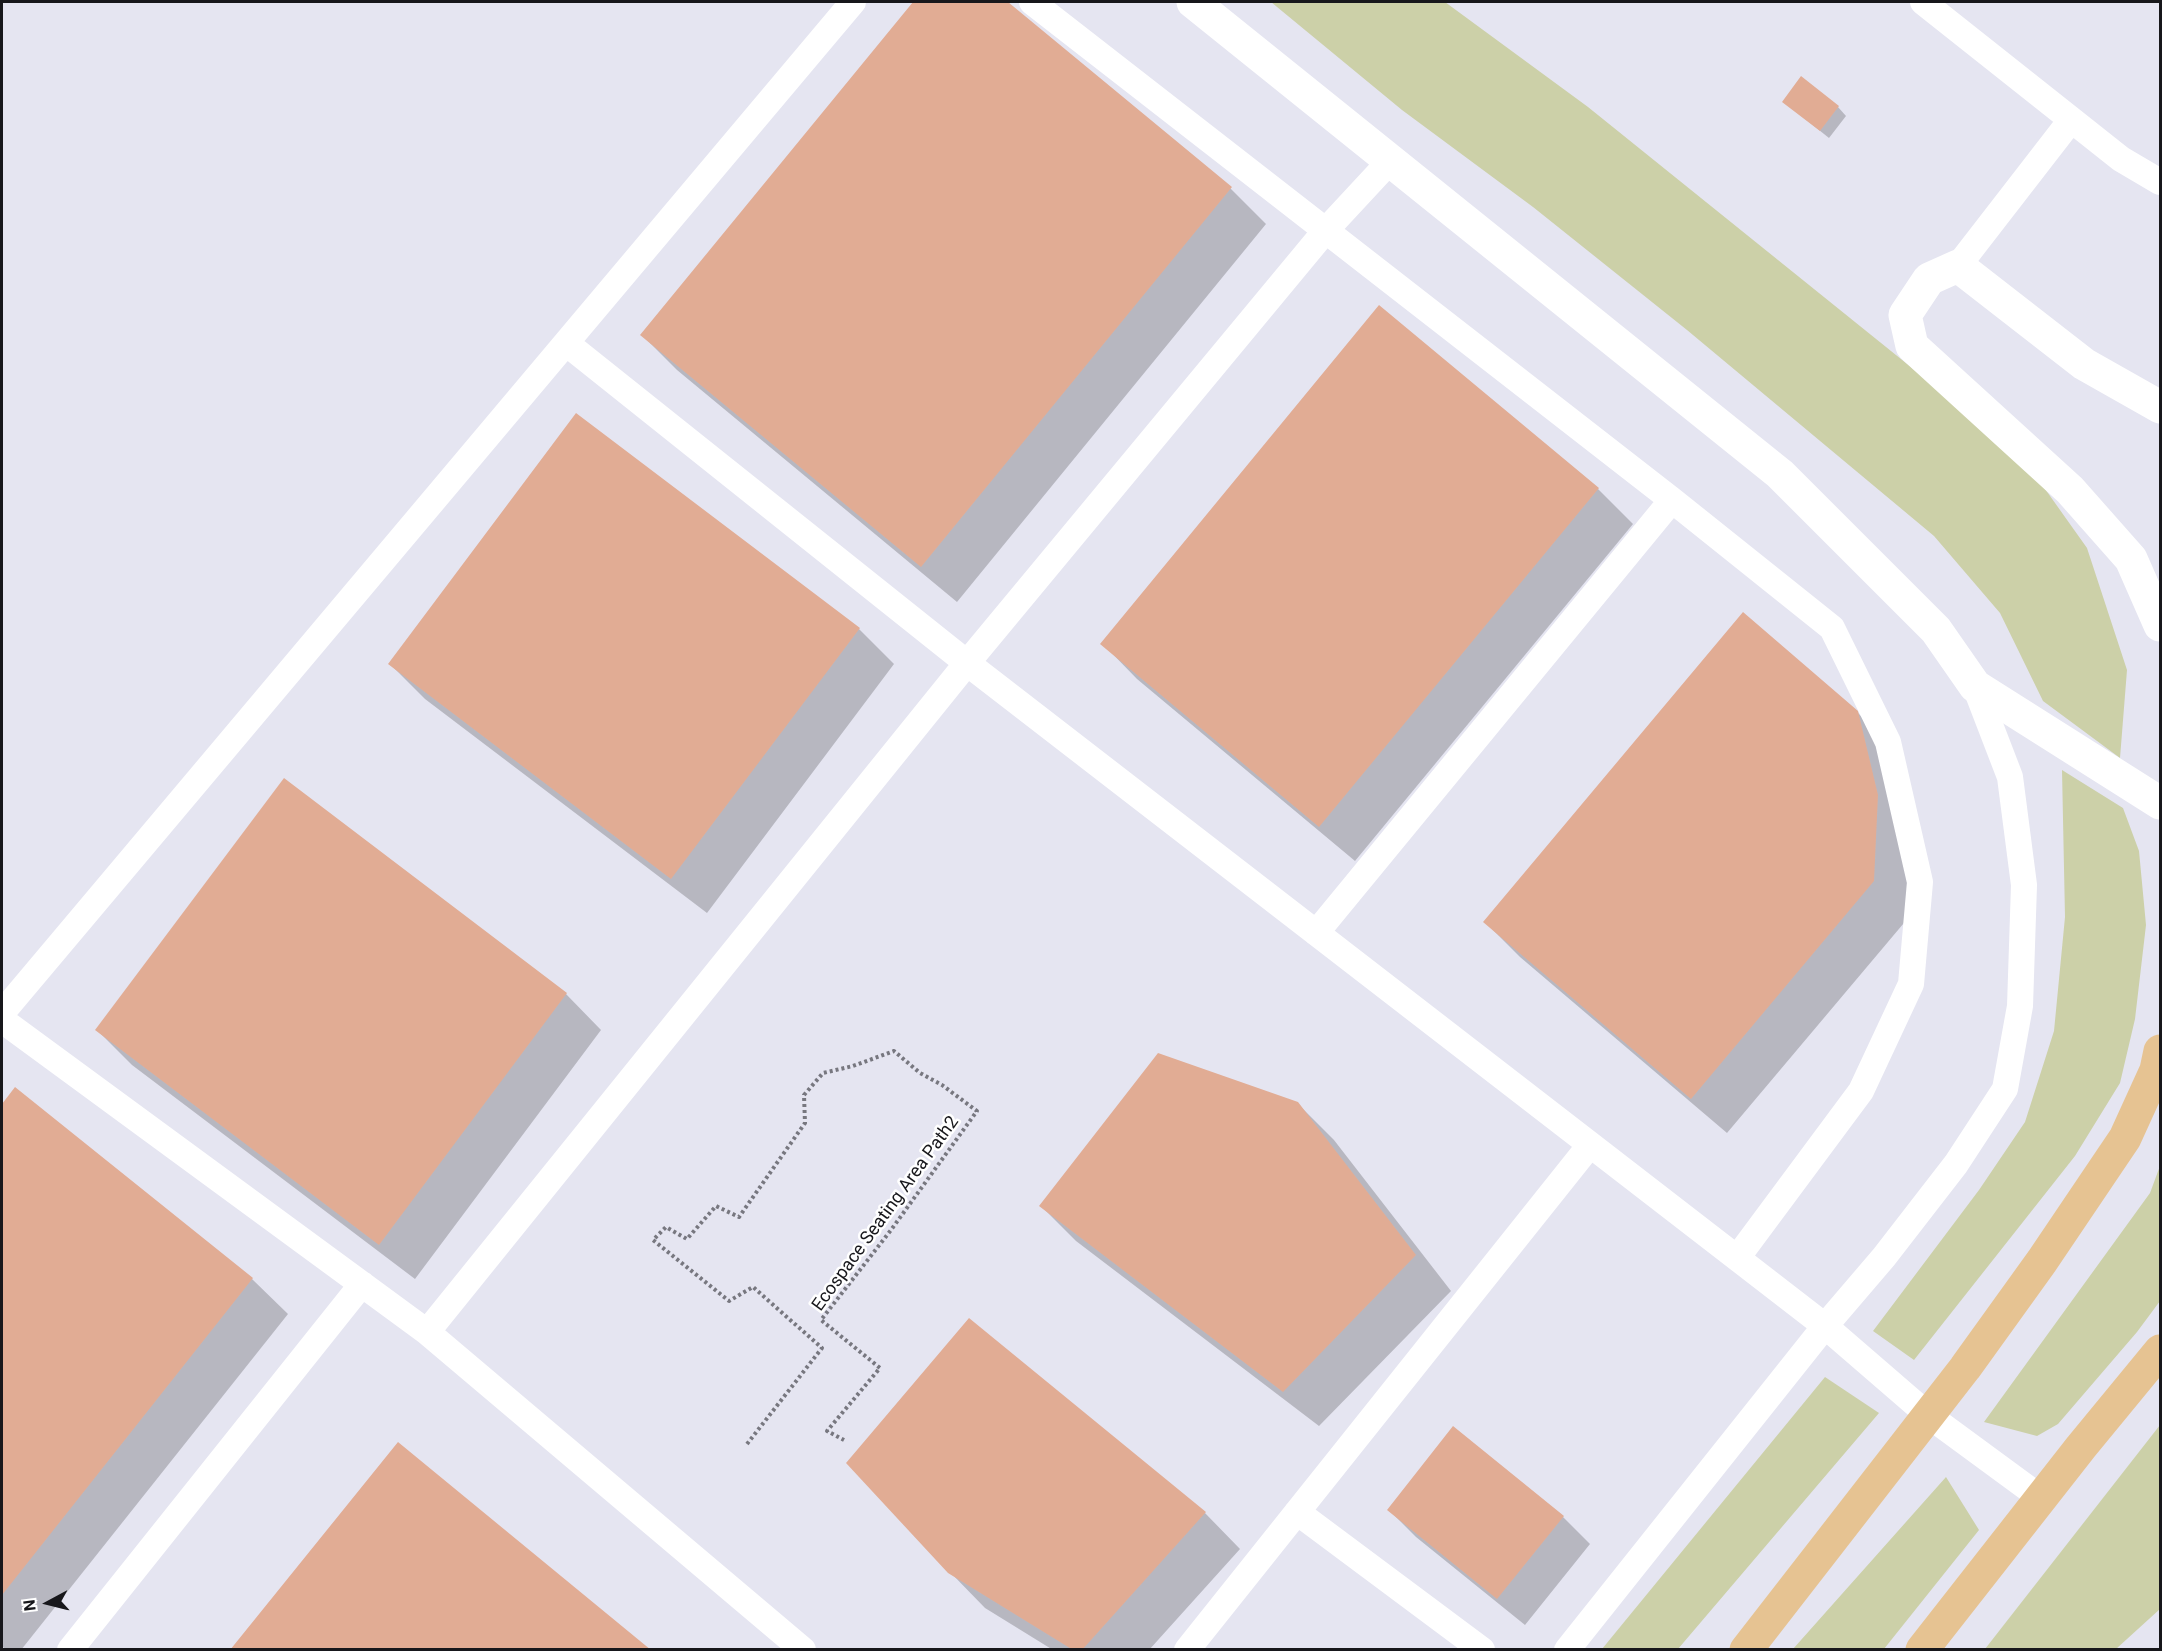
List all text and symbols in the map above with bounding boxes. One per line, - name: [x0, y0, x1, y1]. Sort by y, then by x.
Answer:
- street label: Ecospace Seating Area Path2: [808, 1112, 964, 1316]
- north arrow: [18, 1573, 78, 1633]
- text: N: [20, 1598, 40, 1612]

